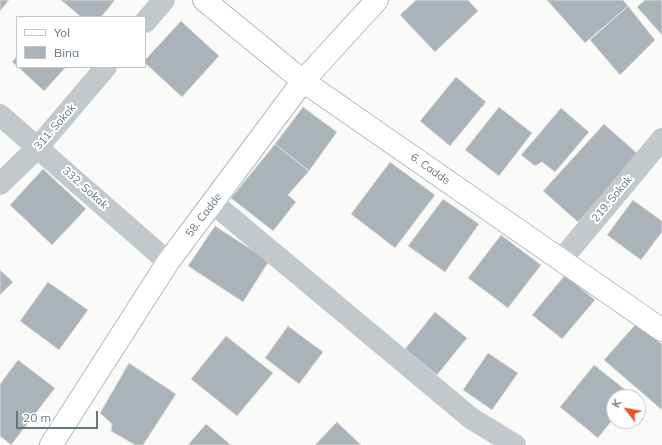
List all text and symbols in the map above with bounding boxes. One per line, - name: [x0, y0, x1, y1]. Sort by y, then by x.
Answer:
- legend: [16, 16, 146, 68]
- text: Yol: [54, 25, 70, 40]
- text: Bina: [54, 45, 79, 60]
- street label: 311. Sokak: [32, 101, 78, 153]
- street label: 6. Cadde: [408, 151, 452, 187]
- street label: 332. Sokak: [60, 164, 110, 212]
- street label: 219. Sokak: [589, 173, 635, 225]
- street label: 58. Cadde: [183, 190, 225, 240]
- north arrow: [606, 389, 646, 429]
- text: K: [609, 397, 624, 410]
- scale bar: [18, 403, 100, 429]
- text: 20 m: [23, 410, 51, 425]

